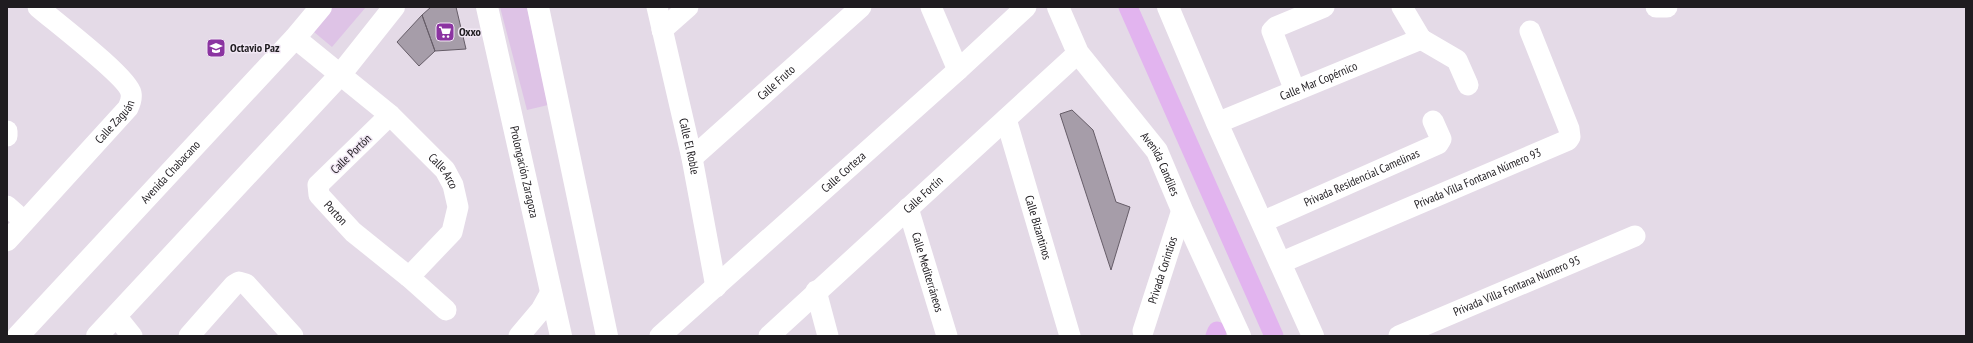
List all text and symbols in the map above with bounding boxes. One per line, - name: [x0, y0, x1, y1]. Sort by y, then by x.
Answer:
- supermarket icon: Oxxo: [434, 21, 456, 43]
- place label: Oxxo: [459, 24, 482, 39]
- school or university icon: Octavio Paz: [205, 37, 227, 59]
- place label: Octavio Paz: [230, 40, 280, 55]
- street label: Calle Mar Copérnico: [1277, 58, 1360, 103]
- street label: Calle Fruto: [754, 62, 798, 103]
- street label: Calle Zaguán: [91, 98, 137, 146]
- street label: Calle El Roble: [676, 117, 703, 176]
- street label: Prolongación Zaragoza: [507, 124, 542, 219]
- street label: Avenida Candiles: [1138, 129, 1183, 198]
- street label: Calle Portón: [327, 131, 374, 177]
- street label: Avenida Chabacano: [137, 137, 203, 206]
- street label: Privada Villa Fontana Número 93: [1412, 144, 1543, 212]
- street label: Privada Residencial Camelinas: [1301, 145, 1422, 210]
- street label: Calle Corteza: [818, 148, 869, 196]
- street label: Calle Arco: [425, 150, 462, 190]
- street label: Calle Fortín: [900, 173, 946, 216]
- street label: Calle Bizantinos: [1022, 193, 1055, 261]
- street label: Porton: [321, 198, 351, 228]
- street label: Calle Mediterráneos: [909, 230, 947, 314]
- street label: Privada Corintios: [1144, 234, 1180, 305]
- street label: Privada Villa Fontana Número 95: [1451, 252, 1582, 319]

